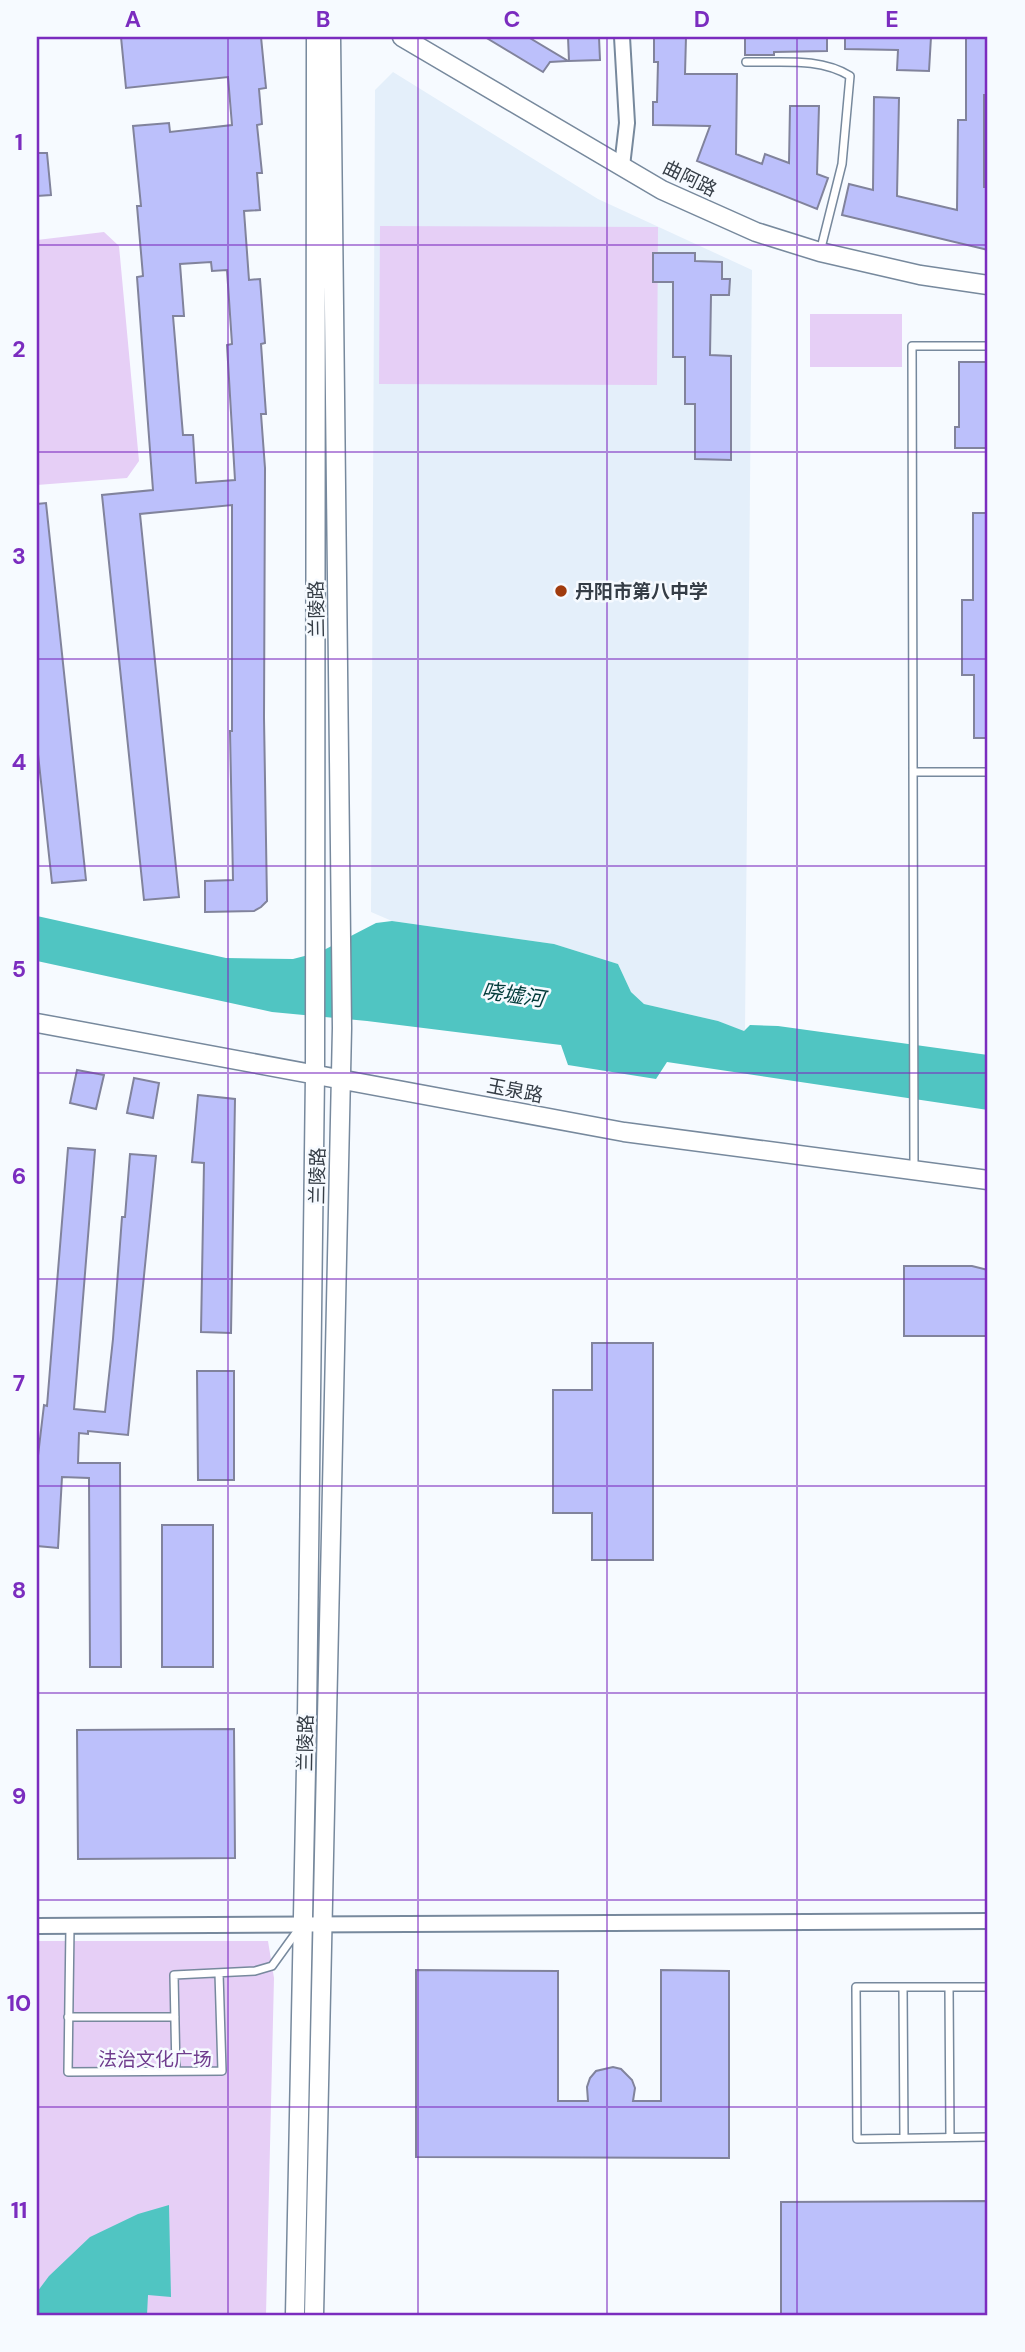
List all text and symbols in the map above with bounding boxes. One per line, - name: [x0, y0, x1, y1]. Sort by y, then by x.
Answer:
- text: A: [125, 4, 141, 34]
- text: B: [316, 4, 330, 34]
- text: C: [504, 4, 520, 34]
- text: D: [694, 4, 710, 34]
- text: E: [885, 4, 899, 34]
- text: 1: [15, 127, 23, 157]
- street label: 曲阿路: [659, 155, 721, 202]
- text: 2: [12, 334, 26, 364]
- text: 3: [12, 541, 26, 571]
- place label: 丹阳市第八中学: [575, 579, 708, 604]
- street label: 兰陵路: [304, 580, 329, 638]
- marker: 丹阳市第八中学: [553, 583, 569, 599]
- text: 4: [12, 747, 27, 777]
- text: 5: [12, 954, 26, 984]
- water label: 哓墟河: [480, 977, 550, 1014]
- street label: 玉泉路: [485, 1073, 545, 1108]
- street label: 兰陵路: [305, 1147, 330, 1205]
- text: 6: [12, 1161, 26, 1191]
- text: 7: [13, 1368, 25, 1398]
- text: 8: [12, 1575, 26, 1605]
- street label: 兰陵路: [293, 1714, 318, 1772]
- text: 9: [12, 1781, 26, 1811]
- text: 10: [7, 1988, 31, 2018]
- park label: 法治文化广场: [98, 2047, 212, 2072]
- text: 11: [11, 2195, 27, 2225]

